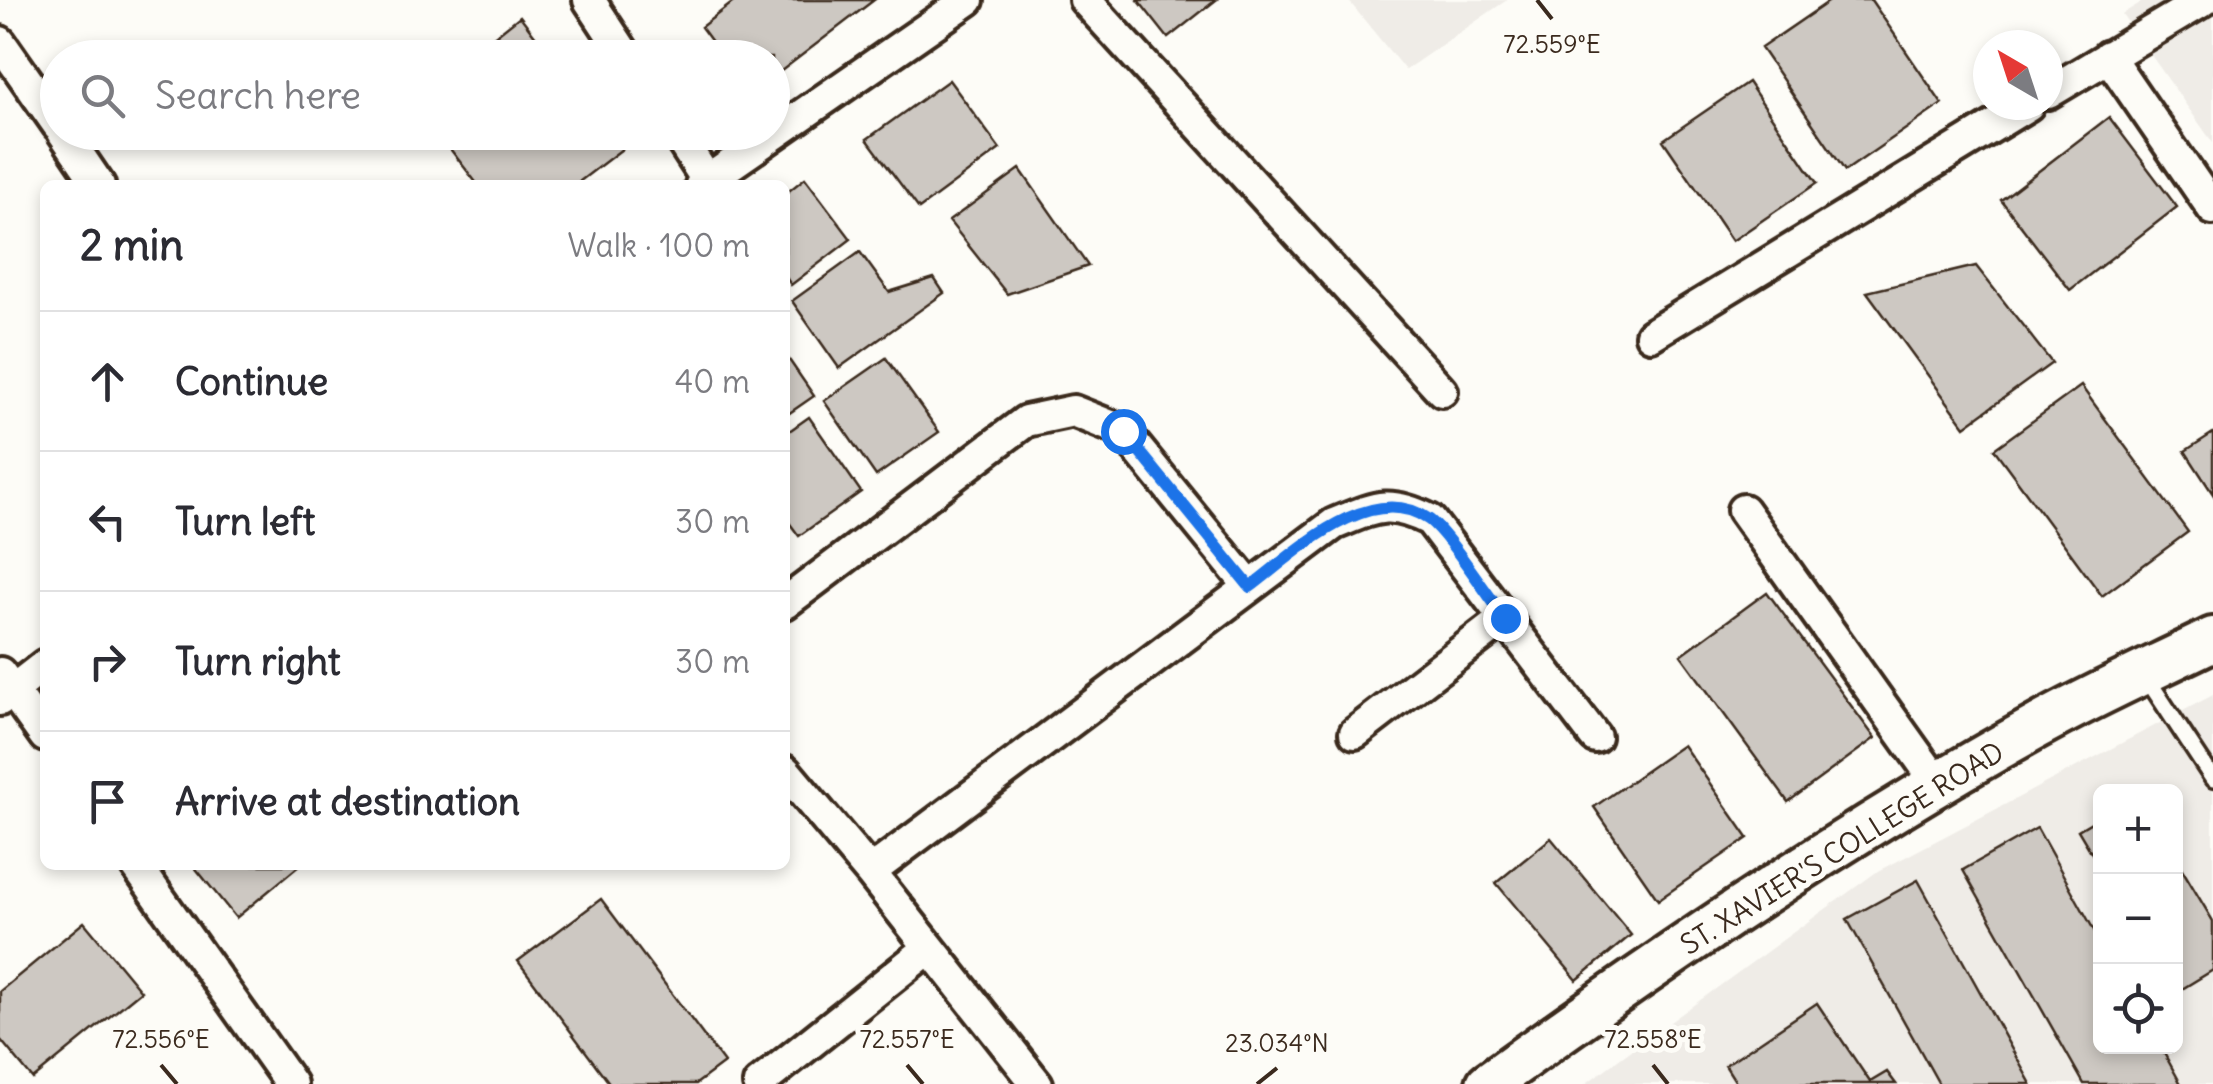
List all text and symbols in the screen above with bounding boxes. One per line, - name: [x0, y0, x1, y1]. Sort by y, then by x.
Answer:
- text: 72.559°E: [1503, 28, 1601, 60]
- north arrow: [1973, 30, 2063, 120]
- search box: [40, 40, 790, 150]
- icon: search: [75, 68, 130, 123]
- text: Search here: [155, 72, 361, 119]
- text: 2 min: [80, 219, 184, 271]
- text: Walk · 100 m: [567, 225, 750, 266]
- icon: ahead: [80, 354, 135, 409]
- text: Continue: [175, 358, 328, 405]
- text: 40 m: [675, 361, 750, 402]
- route start: [1101, 409, 1147, 455]
- icon: left: [80, 494, 135, 549]
- text: Turn left: [175, 498, 315, 545]
- text: 30 m: [675, 501, 750, 542]
- route end: [1483, 596, 1529, 642]
- icon: right: [80, 634, 135, 689]
- text: Turn right: [175, 638, 341, 685]
- text: 30 m: [675, 641, 750, 682]
- street label: ST. XAVIER'S COLLEGE ROAD: [1674, 734, 2010, 962]
- icon: arrive: [80, 774, 135, 829]
- text: Arrive at destination: [175, 778, 520, 825]
- map controls: [2093, 784, 2183, 1054]
- button: +: [2093, 784, 2183, 874]
- button: −: [2093, 874, 2183, 964]
- button: locate: [2093, 964, 2183, 1054]
- text: 72.556°E: [112, 1023, 210, 1055]
- text: 72.557°E: [859, 1023, 955, 1055]
- text: 72.558°E: [1604, 1023, 1702, 1055]
- text: 23.034°N: [1225, 1027, 1329, 1059]

